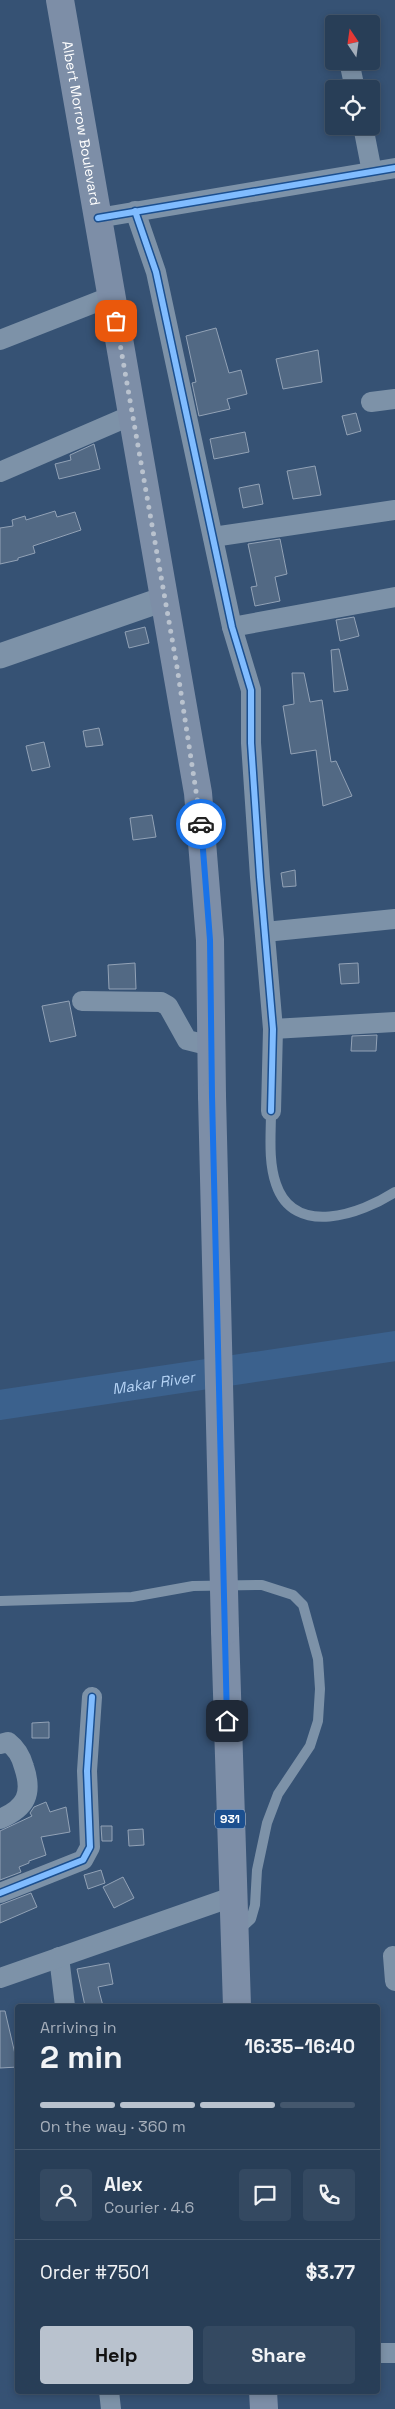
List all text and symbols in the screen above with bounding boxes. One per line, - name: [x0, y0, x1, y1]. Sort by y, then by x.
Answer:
- north arrow: [325, 15, 380, 70]
- map controls: [325, 15, 380, 135]
- street label: Albert Morrow Boulevard: [58, 39, 105, 207]
- button: locate: [325, 80, 380, 135]
- pin: [95, 300, 137, 342]
- icon: bag: [102, 307, 130, 335]
- courier: [176, 799, 226, 849]
- icon: car: [187, 810, 215, 838]
- water label: Makar River: [111, 1366, 197, 1398]
- pin: [206, 1700, 248, 1742]
- icon: home: [213, 1707, 241, 1735]
- road number: 931: [215, 1810, 245, 1828]
- text: Arriving in: [40, 2017, 117, 2038]
- text: 16:35–16:40: [245, 2034, 355, 2059]
- text: 2 min: [40, 2037, 123, 2077]
- text: On the way · 360 m: [40, 2116, 186, 2137]
- button: person: [40, 2169, 92, 2221]
- button: chat: [239, 2169, 291, 2221]
- button: phone: [303, 2169, 355, 2221]
- text: Alex: [104, 2172, 143, 2197]
- text: Courier · 4.6: [104, 2197, 194, 2218]
- text: Order #7501: [40, 2260, 149, 2285]
- text: $3.77: [306, 2260, 355, 2285]
- button: Help: [40, 2326, 193, 2384]
- button: Share: [203, 2326, 355, 2384]

